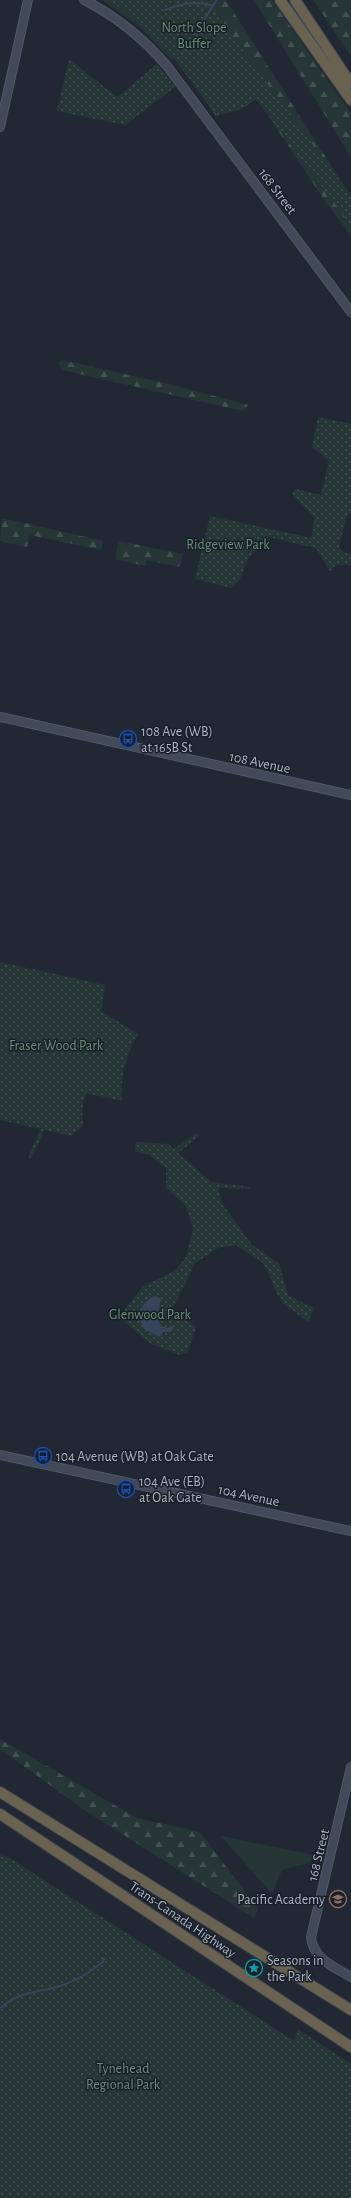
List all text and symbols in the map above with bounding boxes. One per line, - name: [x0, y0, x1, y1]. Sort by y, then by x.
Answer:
- park label: North Slope Buffer: [162, 21, 226, 51]
- street label: 168 Street: [256, 166, 299, 218]
- park label: Ridgeview Park: [186, 538, 270, 552]
- place label: 108 Ave (WB) at 165B St: [141, 725, 213, 755]
- bus stop icon: 108 Ave (WB) at 165B St: [118, 729, 138, 749]
- street label: 108 Avenue: [228, 750, 292, 776]
- park label: Fraser Wood Park: [9, 1039, 104, 1053]
- park label: Glenwood Park: [109, 1308, 192, 1322]
- bus stop icon: 104 Avenue (WB) at Oak Gate: [33, 1446, 53, 1466]
- place label: 104 Avenue (WB) at Oak Gate: [56, 1450, 214, 1464]
- place label: 104 Ave (EB) at Oak Gate: [139, 1475, 205, 1505]
- bus stop icon: 104 Ave (EB) at Oak Gate: [116, 1479, 136, 1499]
- street label: 104 Avenue: [217, 1483, 281, 1509]
- street label: 168 Street: [306, 1827, 332, 1883]
- street label: Trans-Canada Highway: [127, 1879, 238, 1961]
- school or university icon: Pacific Academy: [328, 1889, 348, 1909]
- place label: Pacific Academy: [237, 1893, 325, 1907]
- place label: Seasons in the Park: [267, 1954, 324, 1984]
- place icon: Seasons in the Park: [244, 1958, 264, 1978]
- park label: Tynehead Regional Park: [86, 2062, 161, 2092]

